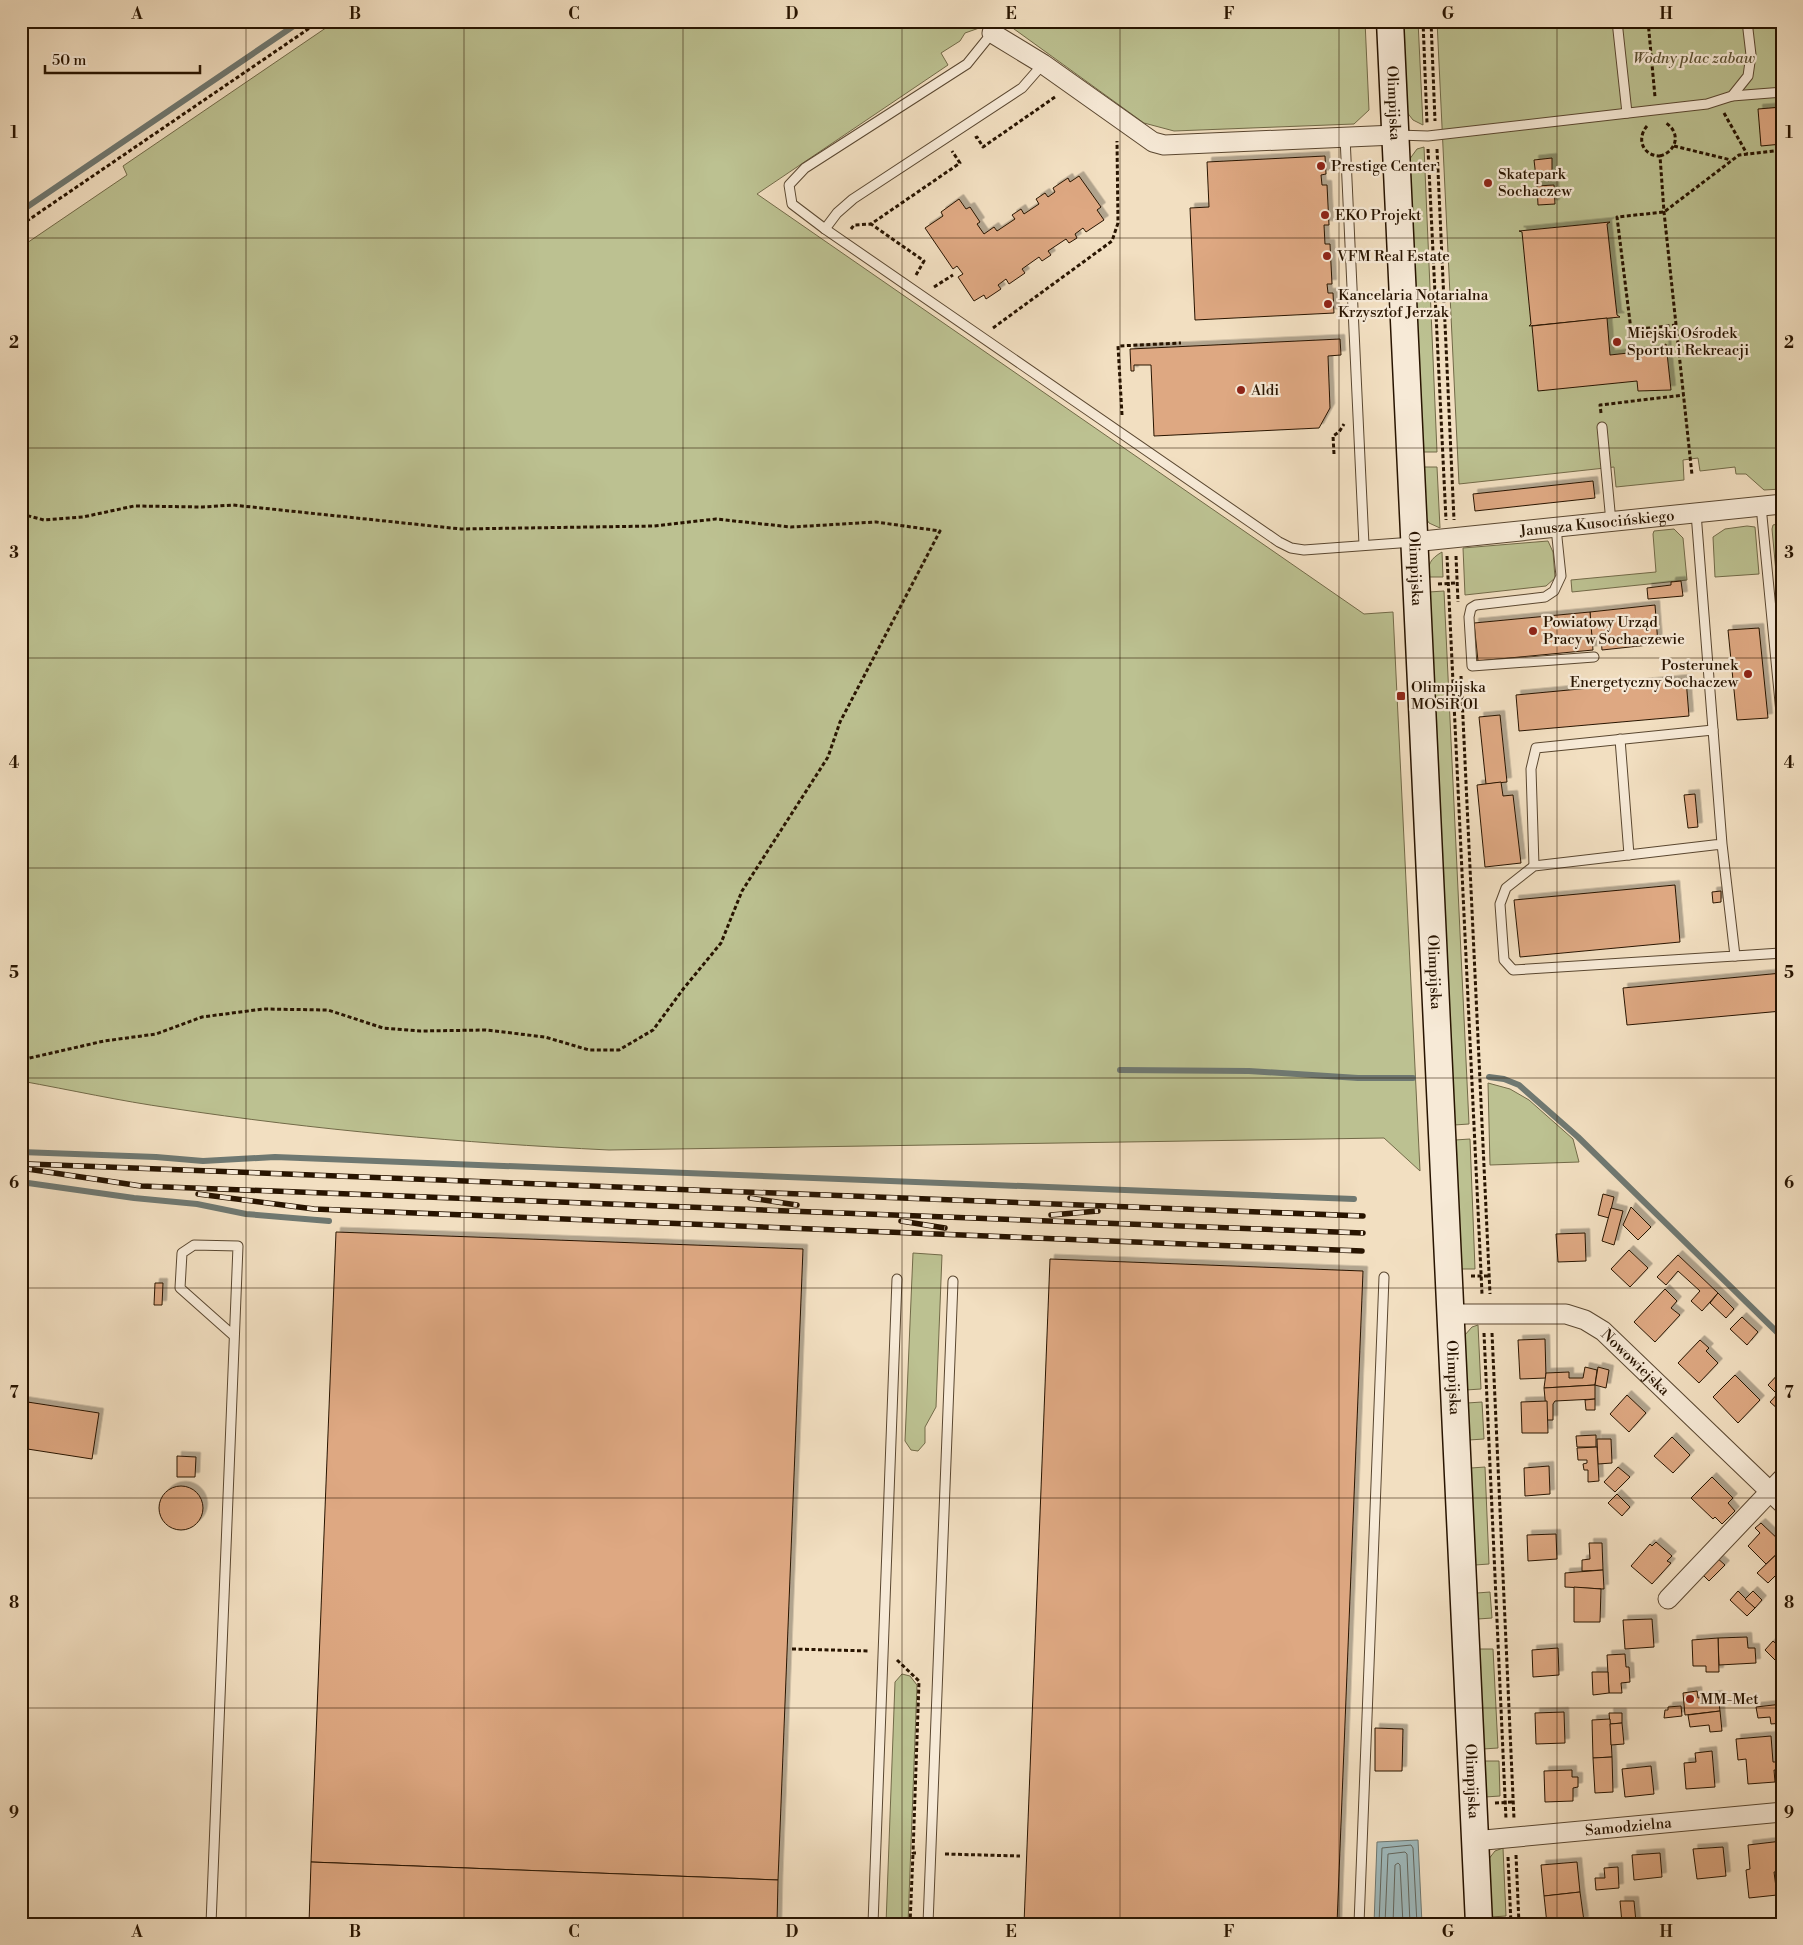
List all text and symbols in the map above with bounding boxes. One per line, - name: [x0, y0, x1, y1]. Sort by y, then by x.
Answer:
- text: A: [130, 4, 143, 24]
- text: B: [349, 4, 361, 24]
- text: C: [568, 4, 580, 24]
- text: D: [786, 4, 799, 24]
- text: E: [1005, 4, 1017, 24]
- text: F: [1223, 4, 1235, 24]
- text: G: [1442, 4, 1455, 24]
- text: H: [1659, 4, 1673, 24]
- scale bar: [45, 42, 200, 74]
- park label: Wodny plac zabaw: [1633, 49, 1755, 68]
- text: 50 m: [52, 51, 86, 70]
- street label: Olimpijska: [1382, 65, 1405, 141]
- text: 1: [10, 123, 18, 143]
- text: 1: [1785, 123, 1793, 143]
- place label: Prestige Center: [1331, 157, 1437, 176]
- marker: Prestige Center: [1315, 160, 1327, 172]
- place label: Skatepark Sochaczew: [1498, 165, 1572, 201]
- marker: Skatepark Sochaczew: [1482, 177, 1494, 189]
- place label: EKO Projekt: [1335, 206, 1422, 225]
- marker: EKO Projekt: [1319, 209, 1331, 221]
- place label: VFM Real Estate: [1336, 247, 1450, 266]
- marker: VFM Real Estate: [1321, 250, 1333, 262]
- place label: Kancelaria Notarialna Krzysztof Jerzak: [1338, 286, 1489, 322]
- marker: Kancelaria Notarialna Krzysztof Jerzak: [1322, 298, 1334, 310]
- place label: Miejski Ośrodek Sportu i Rekreacji: [1627, 324, 1749, 360]
- text: 2: [9, 333, 19, 353]
- text: 2: [1784, 333, 1794, 353]
- marker: Miejski Ośrodek Sportu i Rekreacji: [1611, 336, 1623, 348]
- place label: Aldi: [1250, 381, 1279, 400]
- marker: Aldi: [1235, 384, 1247, 396]
- street label: Janusza Kusocińskiego: [1518, 506, 1675, 541]
- street label: Olimpijska: [1404, 531, 1426, 607]
- text: 3: [9, 543, 19, 563]
- text: 3: [1784, 543, 1794, 563]
- place label: Powiatowy Urząd Pracy w Sochaczewie: [1543, 613, 1685, 649]
- marker: Powiatowy Urząd Pracy w Sochaczewie: [1527, 625, 1539, 637]
- place label: Posterunek Energetyczny Sochaczew: [1570, 656, 1739, 692]
- marker: Posterunek Energetyczny Sochaczew: [1742, 668, 1754, 680]
- place label: Olimpijska MOSiR 01: [1411, 678, 1486, 714]
- marker: Olimpijska MOSiR 01: [1395, 690, 1407, 702]
- text: 4: [9, 753, 20, 773]
- text: 4: [1784, 753, 1795, 773]
- street label: Olimpijska: [1423, 934, 1445, 1010]
- text: 5: [9, 963, 19, 983]
- text: 5: [1784, 963, 1794, 983]
- text: 6: [9, 1173, 19, 1193]
- text: 6: [1784, 1173, 1794, 1193]
- street label: Nowowiejska: [1597, 1325, 1674, 1400]
- street label: Olimpijska: [1442, 1340, 1464, 1416]
- text: 7: [9, 1383, 19, 1403]
- text: 7: [1784, 1383, 1794, 1403]
- text: 8: [9, 1593, 19, 1613]
- text: 8: [1784, 1593, 1794, 1613]
- place label: MM-Met: [1700, 1690, 1759, 1709]
- marker: MM-Met: [1684, 1693, 1696, 1705]
- street label: Olimpijska: [1461, 1743, 1483, 1819]
- text: 9: [9, 1803, 19, 1823]
- text: 9: [1784, 1803, 1794, 1823]
- street label: Samodzielna: [1584, 1813, 1673, 1841]
- text: A: [130, 1922, 143, 1942]
- text: B: [349, 1922, 361, 1942]
- text: C: [568, 1922, 580, 1942]
- text: D: [786, 1922, 799, 1942]
- text: E: [1005, 1922, 1017, 1942]
- text: F: [1223, 1922, 1235, 1942]
- text: G: [1442, 1922, 1455, 1942]
- text: H: [1659, 1922, 1673, 1942]

